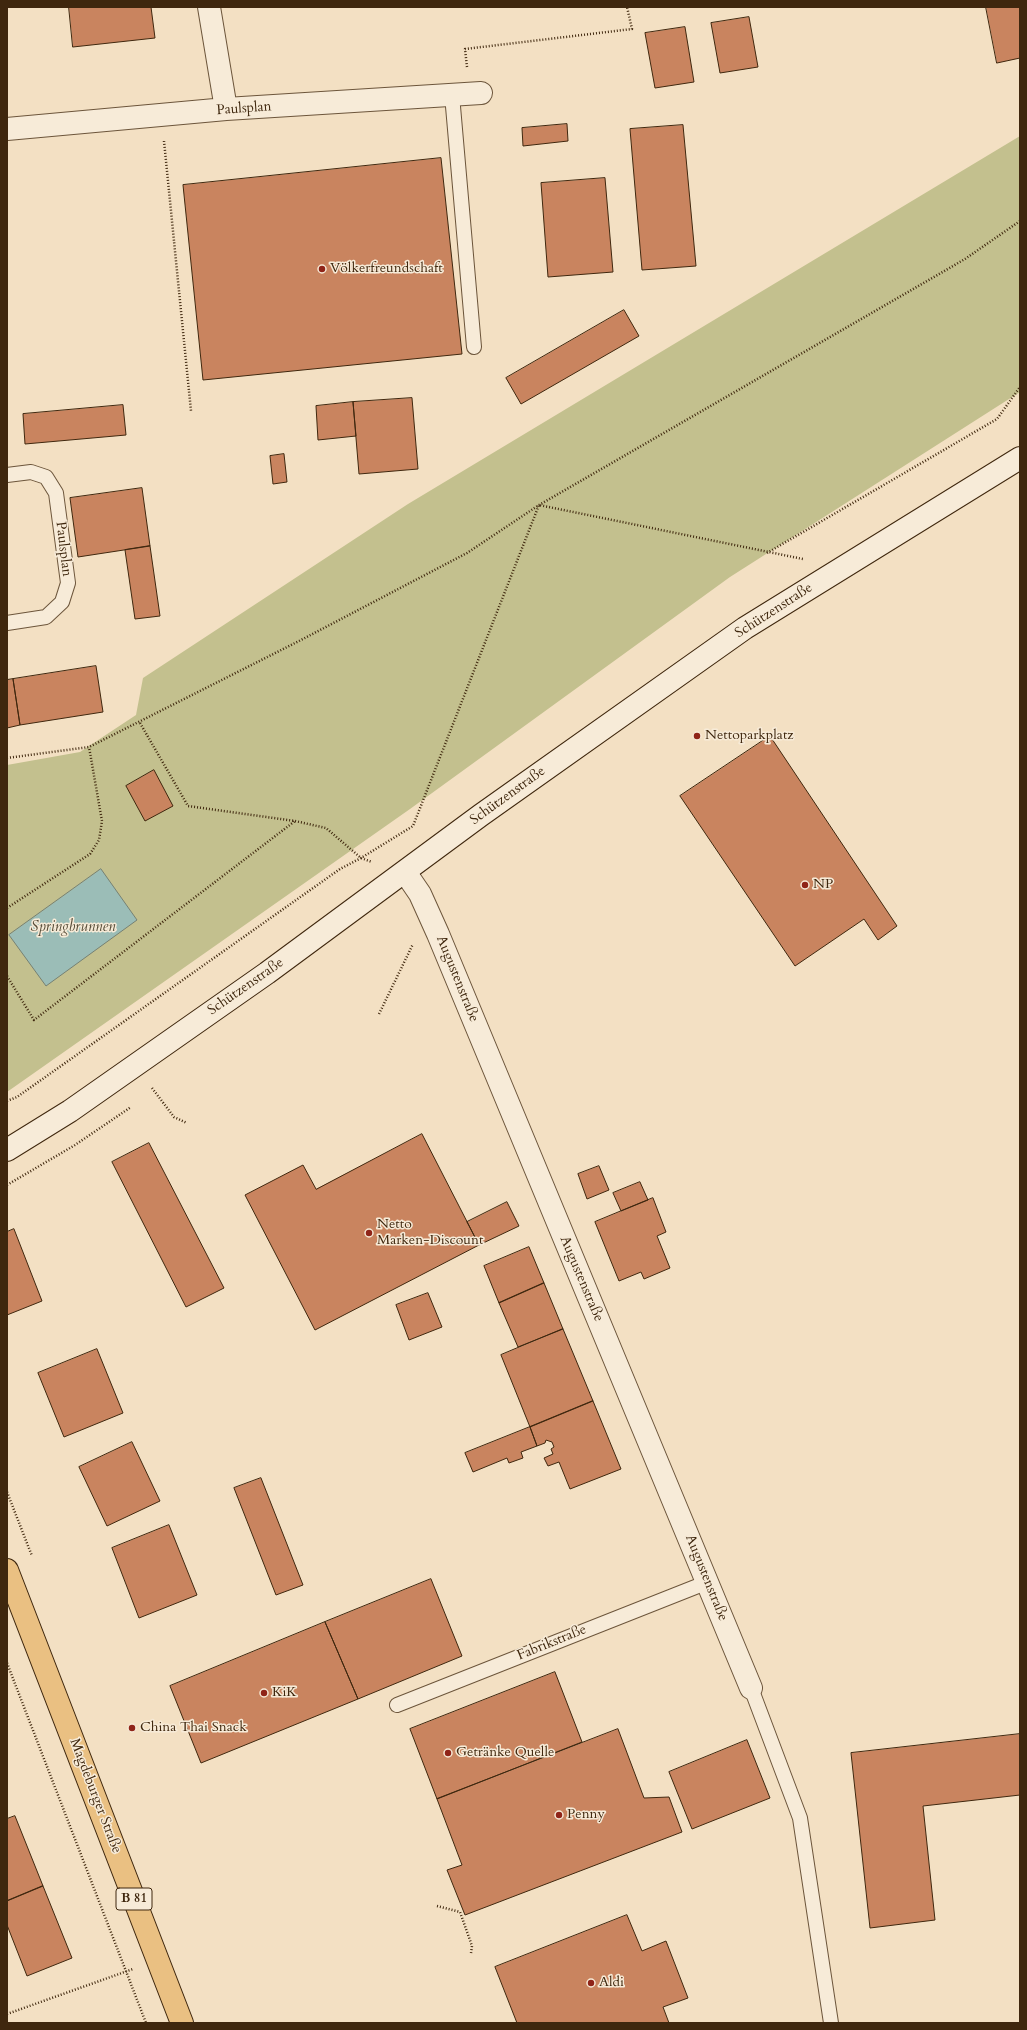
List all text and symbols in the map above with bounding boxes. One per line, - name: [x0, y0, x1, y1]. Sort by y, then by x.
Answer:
- street label: Paulsplan: [216, 99, 272, 119]
- place label: Völkerfreundschaft: [330, 261, 443, 277]
- marker: Völkerfreundschaft: [317, 264, 327, 274]
- street label: Paulsplan: [51, 521, 75, 577]
- street label: Schützenstraße: [732, 580, 816, 642]
- place label: Nettoparkplatz: [705, 728, 794, 744]
- marker: Nettoparkplatz: [692, 731, 702, 741]
- street label: Schützenstraße: [467, 763, 549, 829]
- place label: NP: [813, 877, 833, 893]
- marker: NP: [800, 880, 810, 890]
- water label: Springbrunnen: [30, 919, 116, 937]
- street label: Augustenstraße: [432, 933, 482, 1025]
- street label: Schützenstraße: [205, 955, 287, 1019]
- place label: Netto Marken-Discount: [377, 1217, 483, 1250]
- marker: Netto Marken-Discount: [364, 1228, 374, 1238]
- street label: Augustenstraße: [555, 1234, 607, 1324]
- street label: Augustenstraße: [681, 1532, 731, 1624]
- street label: Fabrikstraße: [515, 1622, 589, 1664]
- place label: KiK: [272, 1685, 297, 1701]
- marker: KiK: [259, 1688, 269, 1698]
- place label: China Thai Snack: [140, 1720, 247, 1736]
- marker: China Thai Snack: [127, 1723, 137, 1733]
- street label: Magdeburger Straße: [65, 1736, 125, 1856]
- place label: Getränke Quelle: [456, 1745, 554, 1761]
- marker: Getränke Quelle: [443, 1748, 453, 1758]
- place label: Penny: [567, 1807, 605, 1823]
- marker: Penny: [554, 1810, 564, 1820]
- road number: B 81: [116, 1888, 152, 1910]
- place label: Aldi: [599, 1975, 624, 1991]
- marker: Aldi: [586, 1978, 596, 1988]

